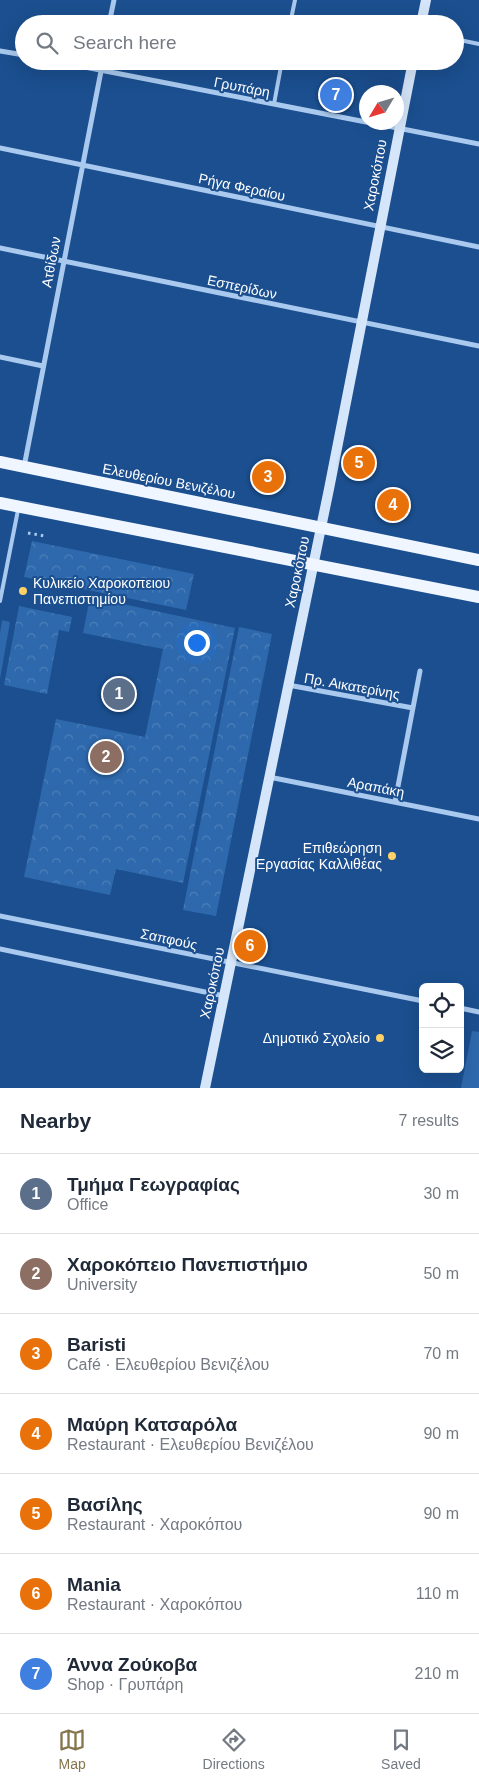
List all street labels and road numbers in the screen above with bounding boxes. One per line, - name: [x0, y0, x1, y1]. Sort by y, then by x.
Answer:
- street label: Γρυπάρη: [213, 74, 271, 100]
- street label: Χαροκόπου: [360, 138, 390, 212]
- street label: Ρήγα Φεραίου: [197, 170, 287, 204]
- street label: Ατθίδων: [38, 235, 64, 289]
- street label: Εσπερίδων: [206, 272, 278, 302]
- street label: Ελευθερίου Βενιζέλου: [101, 460, 237, 502]
- street label: Χαροκόπου: [282, 535, 312, 609]
- street label: Πρ. Αικατερίνης: [303, 670, 401, 702]
- street label: Αραπάκη: [346, 774, 406, 800]
- street label: Σαπφούς: [139, 925, 199, 953]
- street label: Χαροκόπου: [197, 946, 227, 1020]

